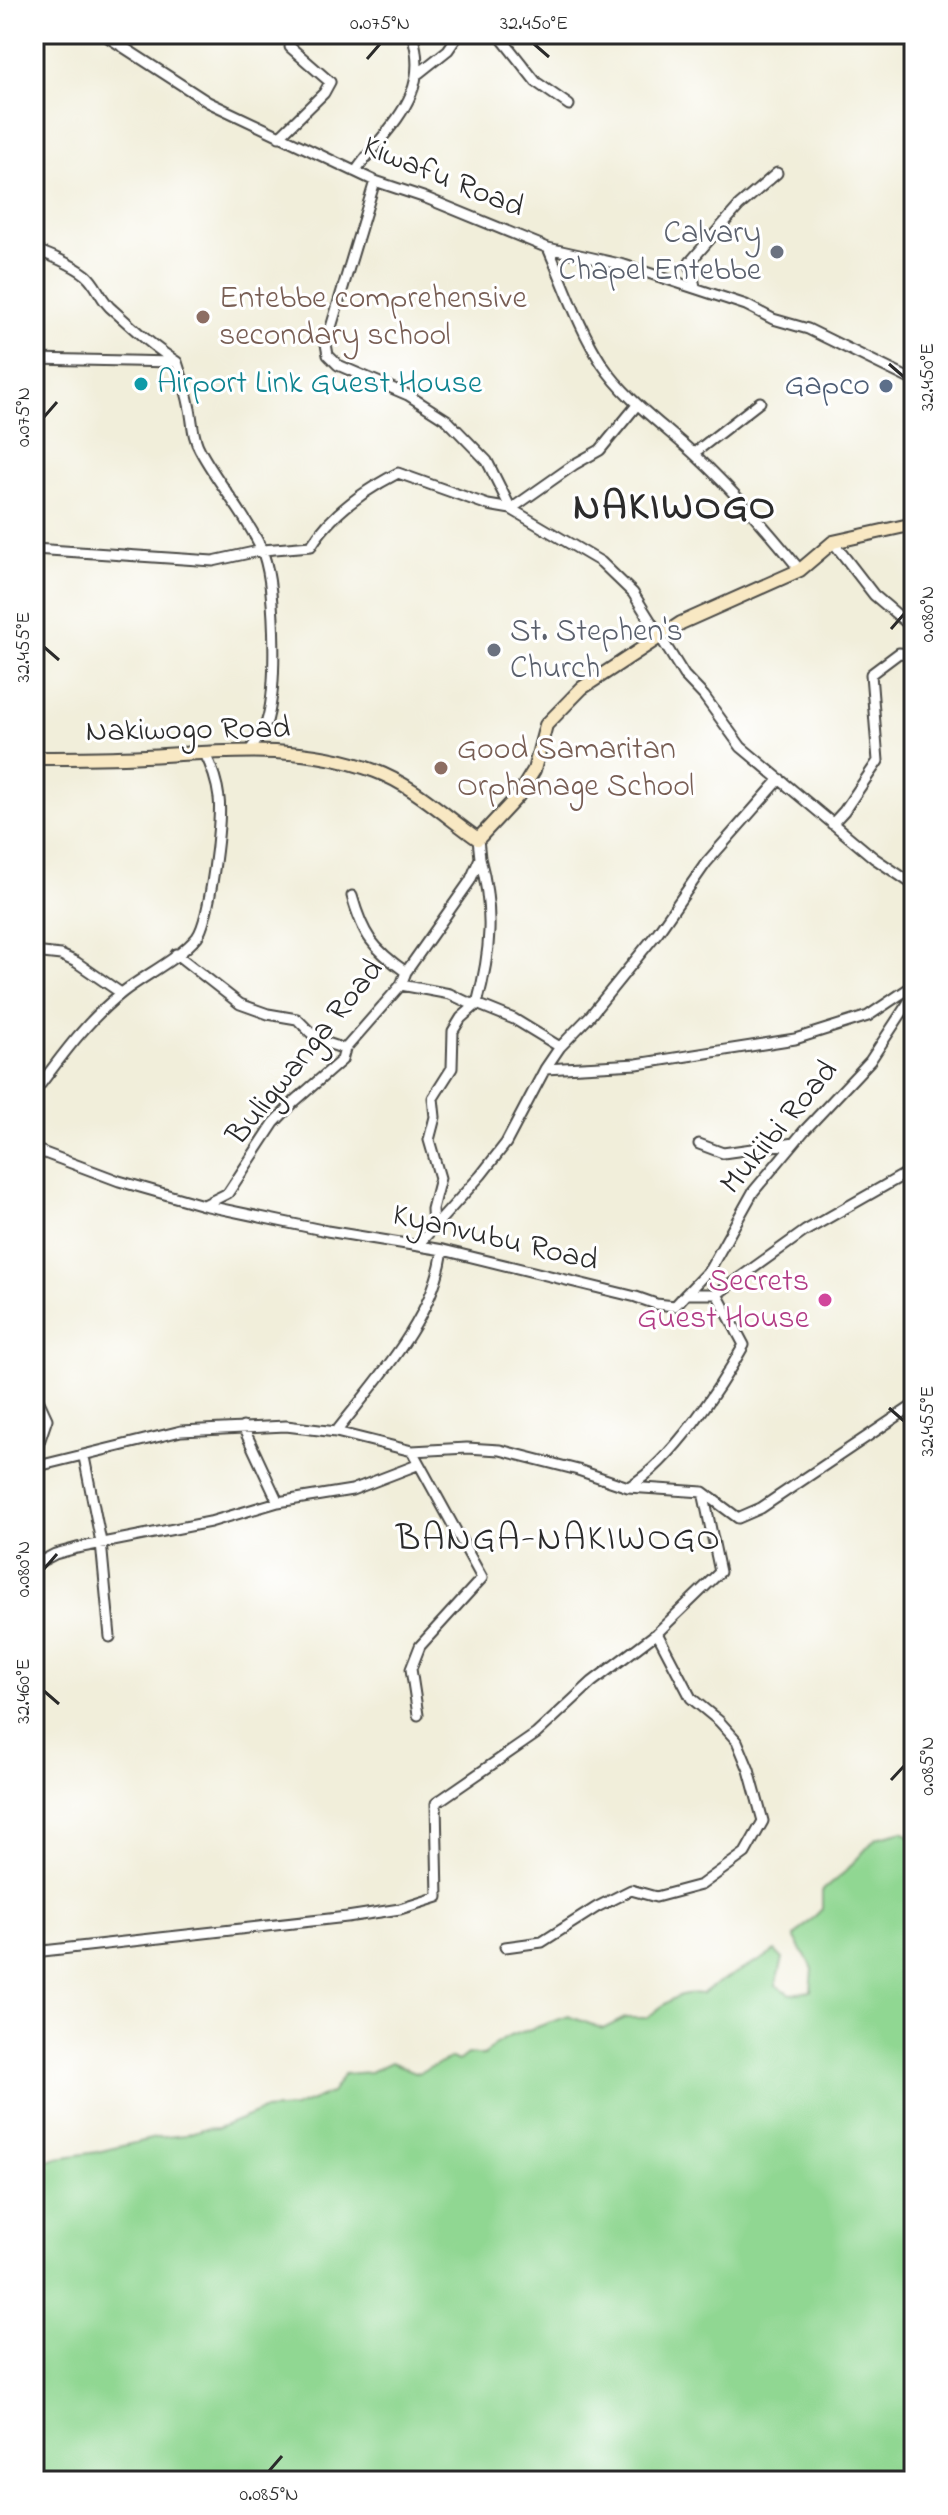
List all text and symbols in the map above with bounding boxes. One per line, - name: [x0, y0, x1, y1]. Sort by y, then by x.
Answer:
- text: 0.075°N: [350, 10, 410, 39]
- text: 32.450°E: [500, 10, 568, 39]
- street label: Kiwafu Road: [355, 124, 531, 232]
- place label: Calvary Chapel Entebbe: [558, 211, 762, 295]
- marker: Calvary Chapel Entebbe: [768, 243, 786, 261]
- place label: Entebbe comprehensive secondary school: [219, 276, 527, 360]
- marker: Entebbe comprehensive secondary school: [194, 308, 212, 326]
- text: 32.450°E: [914, 343, 943, 411]
- place label: Airport Link Guest House: [157, 361, 483, 408]
- place label: Gapco: [784, 363, 870, 410]
- marker: Airport Link Guest House: [132, 375, 150, 393]
- marker: Gapco: [877, 377, 895, 395]
- text: 0.075°N: [10, 387, 39, 447]
- district label: NAKIWOGO: [573, 479, 777, 538]
- text: 0.080°N: [914, 586, 943, 642]
- place label: St. Stephen's Church: [510, 609, 683, 693]
- text: 32.455°E: [10, 612, 39, 682]
- marker: St. Stephen's Church: [485, 641, 503, 659]
- street label: Nakiwogo Road: [85, 706, 291, 756]
- place label: Good Samaritan Orphanage School: [457, 727, 694, 811]
- marker: Good Samaritan Orphanage School: [432, 759, 450, 777]
- street label: Buligwanga Road: [215, 949, 396, 1157]
- street label: Mukiibi Road: [709, 1050, 851, 1206]
- street label: Kyanvubu Road: [388, 1193, 602, 1285]
- place label: Secrets Guest House: [637, 1259, 810, 1343]
- marker: Secrets Guest House: [816, 1291, 834, 1309]
- text: 32.455°E: [914, 1386, 943, 1456]
- district label: BANGA-NAKIWOGO: [395, 1514, 722, 1567]
- text: 0.080°N: [10, 1541, 39, 1597]
- text: 32.460°E: [10, 1658, 39, 1724]
- text: 0.085°N: [914, 1736, 943, 1796]
- text: 0.085°N: [239, 2481, 299, 2510]

